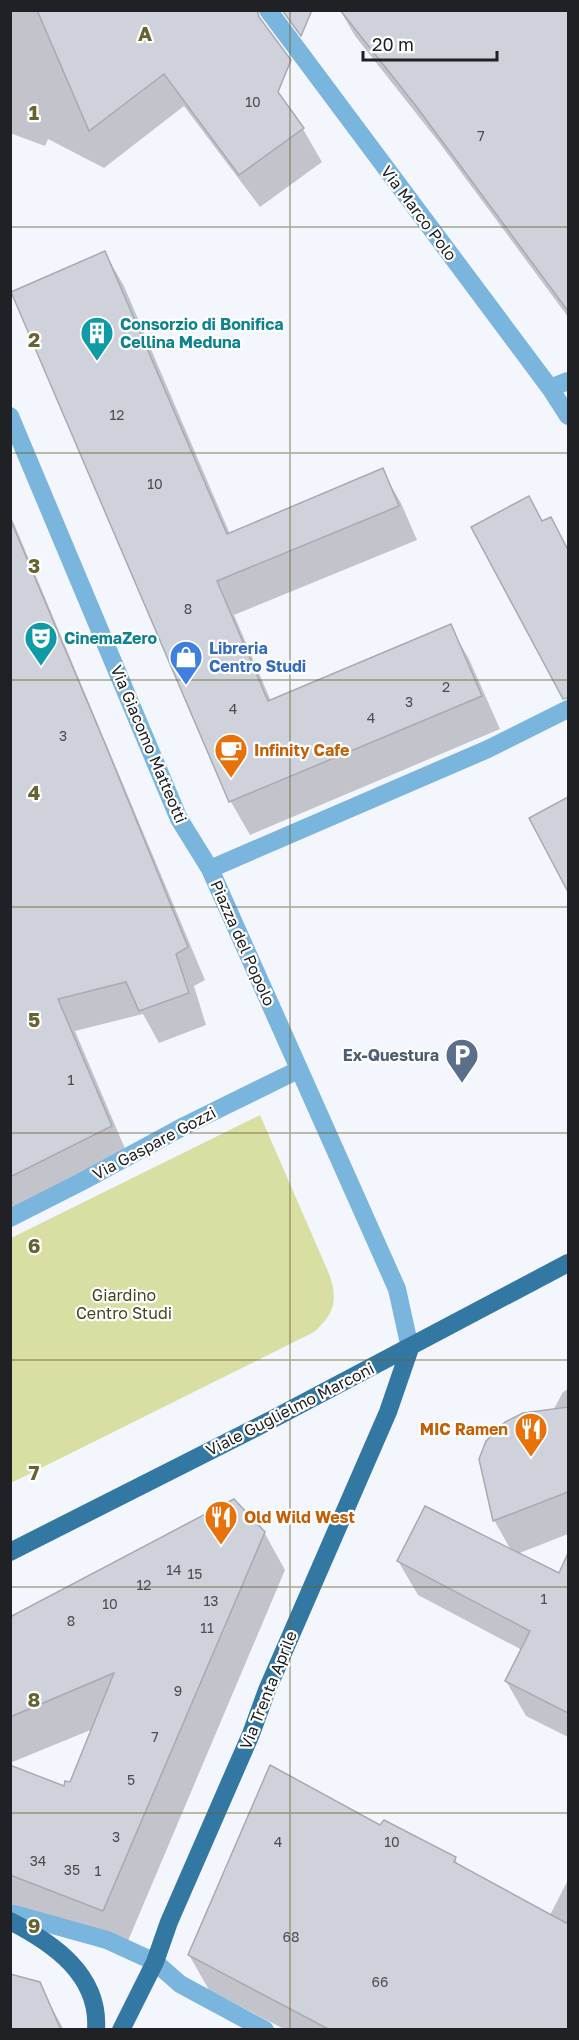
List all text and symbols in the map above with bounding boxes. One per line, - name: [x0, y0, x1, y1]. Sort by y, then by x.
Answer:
- text: A: [138, 21, 152, 45]
- scale bar: [363, 24, 496, 62]
- text: 20 m: [372, 33, 414, 55]
- house number: 10: [245, 93, 261, 110]
- text: 1: [29, 100, 39, 124]
- house number: 7: [477, 127, 485, 144]
- street label: Via Marco Polo: [377, 162, 461, 264]
- place label: Consorzio di Bonifica Cellina Meduna: [120, 314, 284, 352]
- building icon: Consorzio di Bonifica Cellina Meduna: [79, 315, 115, 362]
- text: 2: [28, 327, 40, 351]
- house number: 12: [110, 406, 124, 423]
- house number: 10: [147, 475, 163, 492]
- text: 3: [28, 553, 40, 577]
- house number: 8: [184, 600, 192, 617]
- theatre icon: CinemaZero: [23, 620, 59, 667]
- place label: CinemaZero: [64, 628, 158, 648]
- place label: Libreria Centro Studi: [209, 638, 306, 676]
- shop icon: Libreria Centro Studi: [168, 639, 204, 686]
- street label: Via Giacomo Matteotti: [107, 662, 191, 826]
- house number: 2: [442, 678, 450, 695]
- house number: 3: [405, 693, 413, 710]
- house number: 4: [229, 700, 237, 717]
- house number: 4: [367, 709, 375, 726]
- house number: 3: [59, 727, 67, 744]
- cafe icon: Infinity Cafe: [213, 732, 249, 779]
- place label: Infinity Cafe: [254, 740, 349, 760]
- text: 4: [28, 780, 40, 804]
- street label: Piazza del Popolo: [206, 877, 280, 1009]
- text: 5: [28, 1007, 40, 1031]
- parking icon: Ex-Questura: [444, 1037, 480, 1084]
- place label: Ex-Questura: [343, 1045, 439, 1065]
- house number: 1: [68, 1071, 75, 1088]
- street label: Via Gaspare Gozzi: [89, 1102, 219, 1184]
- text: 6: [28, 1233, 40, 1257]
- park label: Giardino Centro Studi: [76, 1285, 172, 1323]
- street label: Viale Guglielmo Marconi: [203, 1358, 377, 1460]
- restaurant icon: MIC Ramen: [513, 1411, 549, 1458]
- place label: MIC Ramen: [420, 1419, 508, 1439]
- text: 7: [29, 1460, 40, 1484]
- restaurant icon: Old Wild West: [203, 1499, 239, 1546]
- place label: Old Wild West: [244, 1507, 355, 1527]
- house number: 14: [166, 1561, 182, 1578]
- house number: 15: [188, 1565, 202, 1582]
- house number: 12: [137, 1576, 151, 1593]
- house number: 1: [541, 1590, 548, 1607]
- house number: 13: [204, 1592, 218, 1609]
- house number: 10: [102, 1595, 118, 1612]
- house number: 8: [67, 1612, 75, 1629]
- house number: 11: [200, 1619, 214, 1636]
- street label: Via Trenta Aprile: [235, 1628, 301, 1752]
- house number: 9: [174, 1682, 182, 1699]
- text: 8: [28, 1687, 40, 1711]
- house number: 7: [151, 1728, 159, 1745]
- house number: 5: [127, 1771, 135, 1788]
- house number: 3: [112, 1828, 120, 1845]
- house number: 4: [274, 1833, 282, 1850]
- house number: 10: [384, 1833, 400, 1850]
- house number: 34: [30, 1852, 46, 1869]
- house number: 35: [64, 1861, 80, 1878]
- house number: 1: [95, 1862, 102, 1879]
- text: 9: [28, 1913, 40, 1937]
- house number: 68: [282, 1928, 300, 1945]
- house number: 66: [372, 1973, 388, 1990]

